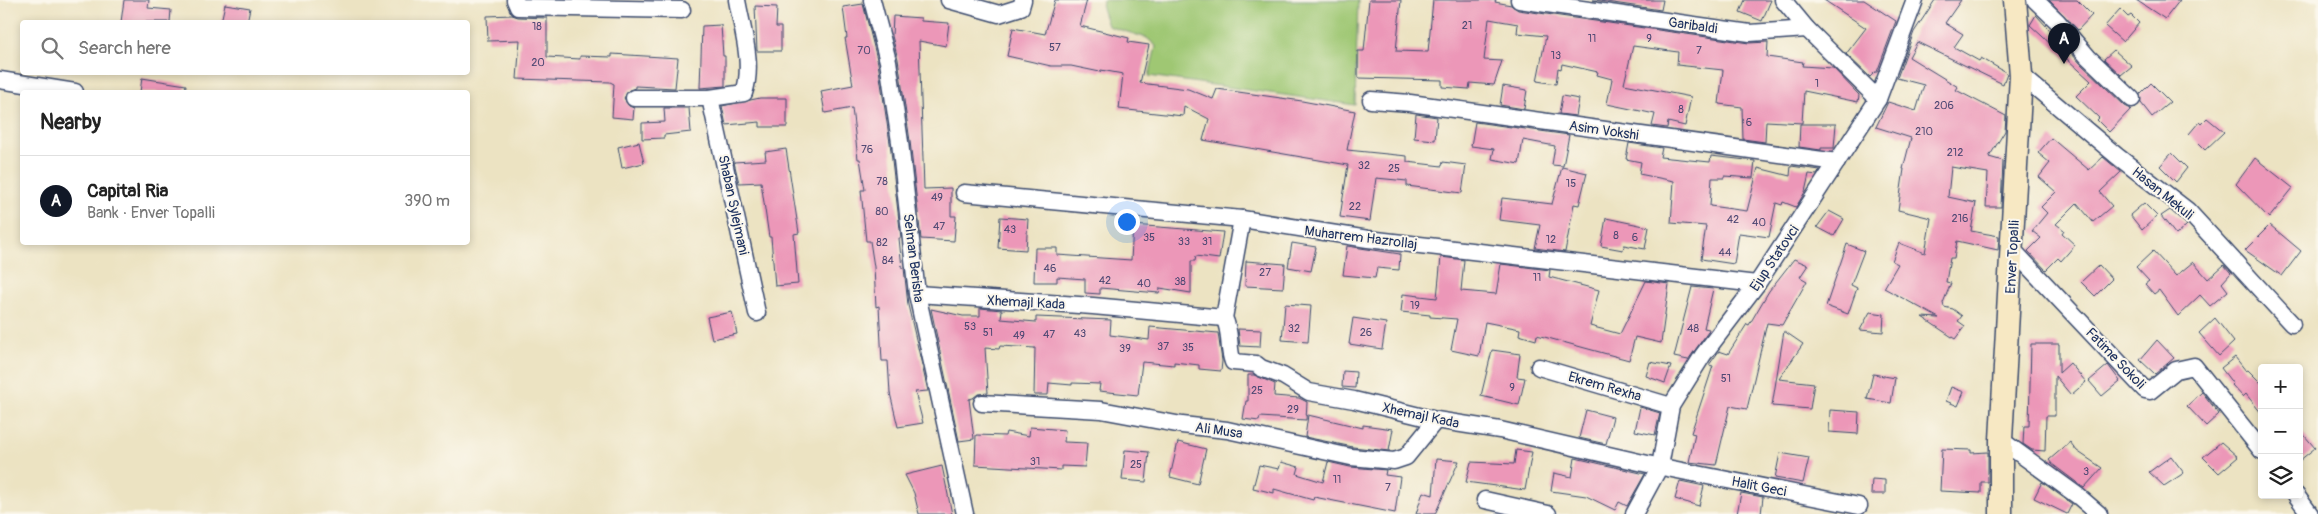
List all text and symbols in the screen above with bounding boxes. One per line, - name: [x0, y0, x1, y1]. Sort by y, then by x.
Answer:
- street label: Garibaldi: [1667, 14, 1719, 37]
- house number: 21: [1462, 19, 1472, 32]
- search box: [20, 20, 470, 75]
- house number: 18: [532, 20, 542, 33]
- pin: A: [2048, 23, 2080, 64]
- house number: 11: [1588, 32, 1596, 45]
- house number: 9: [1646, 32, 1652, 45]
- icon: search: [38, 34, 66, 62]
- text: Search here: [78, 36, 171, 60]
- house number: 57: [1049, 41, 1061, 54]
- house number: 70: [857, 44, 871, 57]
- house number: 7: [1696, 44, 1702, 57]
- house number: 13: [1551, 49, 1561, 62]
- house number: 20: [531, 56, 545, 69]
- house number: 1: [1815, 77, 1819, 90]
- house number: 206: [1934, 99, 1954, 112]
- house number: 8: [1678, 103, 1684, 116]
- text: Nearby: [40, 109, 101, 136]
- house number: 6: [1746, 116, 1752, 129]
- street label: Asim Vokshi: [1568, 117, 1640, 144]
- house number: 210: [1915, 125, 1933, 138]
- house number: 76: [861, 143, 873, 156]
- house number: 212: [1947, 146, 1963, 159]
- street label: Shaban Sylejmani: [715, 154, 753, 257]
- house number: 32: [1358, 159, 1370, 172]
- house number: 25: [1388, 162, 1400, 175]
- street label: Hasan Mekuli: [2128, 163, 2197, 224]
- house number: 78: [876, 175, 888, 188]
- house number: 15: [1566, 177, 1576, 190]
- text: Capital Ria: [87, 179, 168, 203]
- text: A: [51, 191, 61, 211]
- text: 390 m: [404, 191, 450, 211]
- house number: 49: [931, 191, 943, 204]
- house number: 22: [1349, 200, 1361, 213]
- text: Bank · Enver Topalli: [87, 203, 215, 223]
- house number: 80: [875, 205, 889, 218]
- your location: [1114, 209, 1140, 235]
- house number: 216: [1952, 212, 1968, 225]
- street label: Selman Berisha: [900, 213, 927, 304]
- house number: 42: [1727, 213, 1739, 226]
- house number: 40: [1752, 216, 1766, 229]
- street label: Enver Topalli: [2002, 219, 2023, 294]
- house number: 47: [933, 220, 945, 233]
- street label: Muharrem Hazrollaj: [1304, 222, 1418, 253]
- street label: Ejup Statovci: [1746, 222, 1803, 294]
- house number: 43: [1004, 223, 1016, 236]
- house number: 8: [1613, 229, 1619, 242]
- house number: 35: [1143, 231, 1155, 244]
- house number: 6: [1632, 231, 1638, 244]
- house number: 12: [1546, 233, 1556, 246]
- house number: 33: [1178, 235, 1190, 248]
- house number: 31: [1202, 235, 1212, 248]
- house number: 82: [876, 236, 888, 249]
- house number: 44: [1719, 246, 1732, 259]
- house number: 84: [882, 254, 895, 267]
- house number: 46: [1044, 262, 1056, 275]
- house number: 27: [1259, 266, 1271, 279]
- house number: 11: [1533, 271, 1541, 284]
- house number: 42: [1099, 274, 1111, 287]
- house number: 38: [1174, 275, 1186, 288]
- house number: 40: [1137, 277, 1151, 290]
- street label: Xhemajl Kada: [987, 292, 1065, 313]
- house number: 19: [1410, 299, 1420, 312]
- house number: 53: [964, 320, 976, 333]
- house number: 32: [1288, 322, 1300, 335]
- house number: 48: [1687, 322, 1699, 335]
- street label: Fatime Sokoli: [2082, 324, 2149, 393]
- house number: 51: [983, 326, 993, 339]
- house number: 26: [1360, 326, 1372, 339]
- house number: 43: [1074, 327, 1086, 340]
- house number: 47: [1043, 328, 1055, 341]
- house number: 49: [1013, 329, 1025, 342]
- house number: 37: [1157, 340, 1169, 353]
- house number: 35: [1182, 341, 1194, 354]
- house number: 39: [1119, 342, 1131, 355]
- map controls: [2258, 364, 2303, 499]
- button: +: [2258, 364, 2303, 409]
- street label: Ekrem Rexha: [1566, 368, 1643, 405]
- house number: 51: [1721, 372, 1731, 385]
- house number: 9: [1509, 381, 1515, 394]
- house number: 25: [1251, 384, 1263, 397]
- street label: Xhemajl Kada: [1381, 399, 1461, 432]
- house number: 29: [1287, 403, 1299, 416]
- button: −: [2258, 409, 2303, 454]
- street label: Ali Musa: [1194, 419, 1244, 442]
- button: layers: [2258, 454, 2303, 499]
- house number: 31: [1030, 455, 1040, 468]
- house number: 25: [1130, 458, 1142, 471]
- house number: 3: [2083, 465, 2089, 478]
- house number: 11: [1333, 473, 1341, 486]
- street label: Halit Geci: [1730, 473, 1788, 500]
- house number: 7: [1385, 481, 1391, 494]

